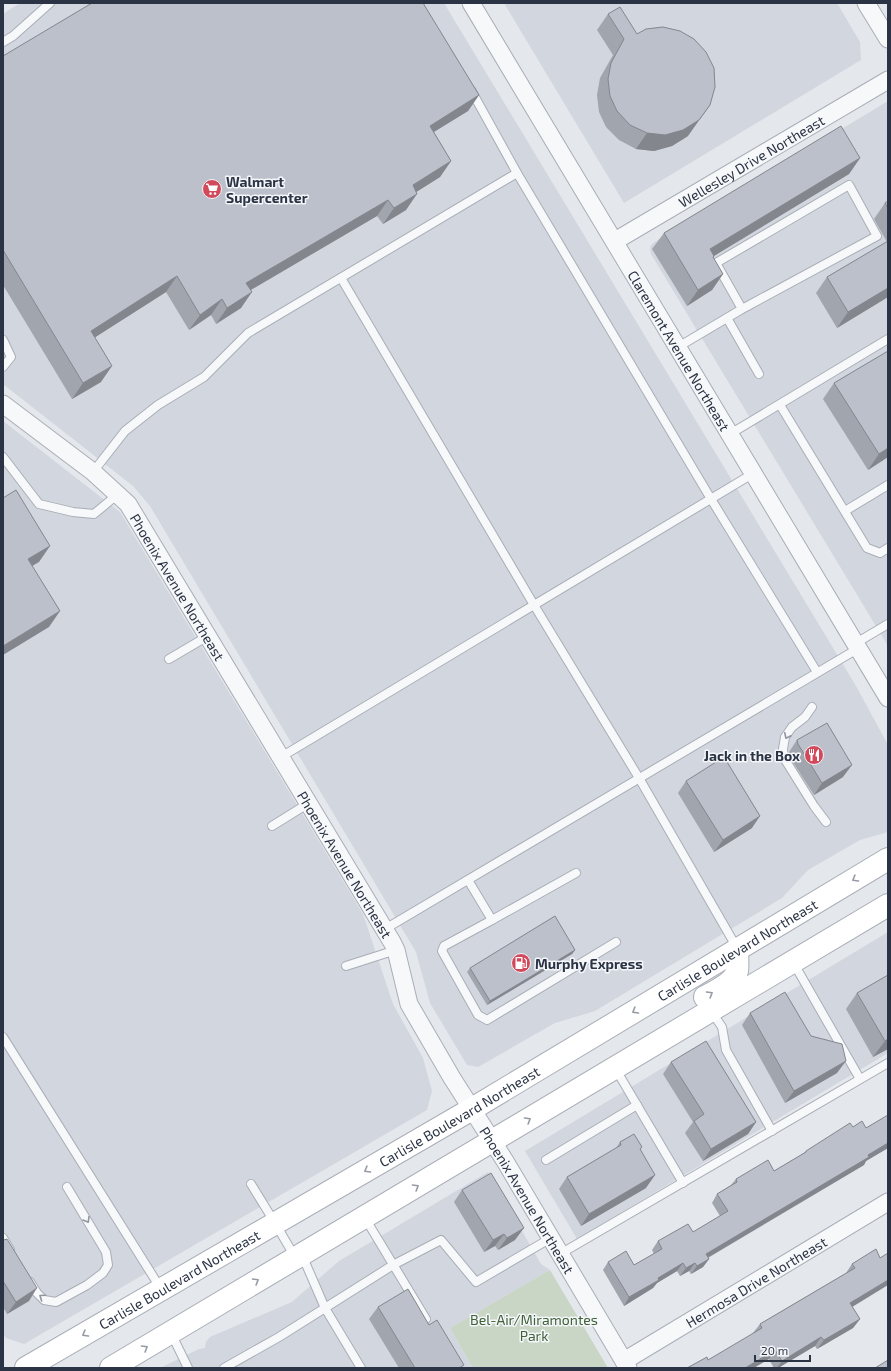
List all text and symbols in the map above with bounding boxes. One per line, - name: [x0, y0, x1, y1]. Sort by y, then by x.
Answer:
- street label: Wellesley Drive Northeast: [675, 111, 827, 210]
- place label: Walmart Supercenter: [226, 173, 308, 206]
- supermarket icon: Walmart Supercenter: [201, 178, 223, 200]
- street label: Claremont Avenue Northeast: [625, 267, 734, 434]
- street label: Phoenix Avenue Northeast: [127, 510, 229, 663]
- one-way arrow: [784, 732, 792, 739]
- restaurant icon: Jack in the Box: [803, 744, 825, 766]
- place label: Jack in the Box: [704, 747, 800, 764]
- street label: Phoenix Avenue Northeast: [294, 788, 396, 941]
- one-way arrow: [851, 875, 859, 882]
- street label: Carlisle Boulevard Northeast: [654, 895, 820, 1004]
- fuel station icon: Murphy Express: [510, 952, 532, 974]
- place label: Murphy Express: [535, 955, 643, 972]
- one-way arrow: [706, 991, 713, 998]
- one-way arrow: [632, 1006, 639, 1013]
- street label: Carlisle Boulevard Northeast: [376, 1062, 542, 1170]
- one-way arrow: [524, 1117, 531, 1125]
- street label: Phoenix Avenue Northeast: [477, 1123, 578, 1276]
- one-way arrow: [364, 1166, 371, 1173]
- one-way arrow: [412, 1184, 419, 1191]
- one-way arrow: [82, 1216, 89, 1223]
- street label: Carlisle Boulevard Northeast: [95, 1226, 263, 1333]
- street label: Hermosa Drive Northeast: [682, 1233, 830, 1331]
- one-way arrow: [252, 1279, 259, 1286]
- one-way arrow: [40, 1295, 47, 1302]
- park label: Bel-Air/Miramontes Park: [470, 1311, 598, 1344]
- one-way arrow: [82, 1329, 89, 1336]
- scale bar: [755, 1337, 810, 1363]
- text: 20 m: [761, 1343, 788, 1357]
- one-way arrow: [141, 1345, 148, 1353]

